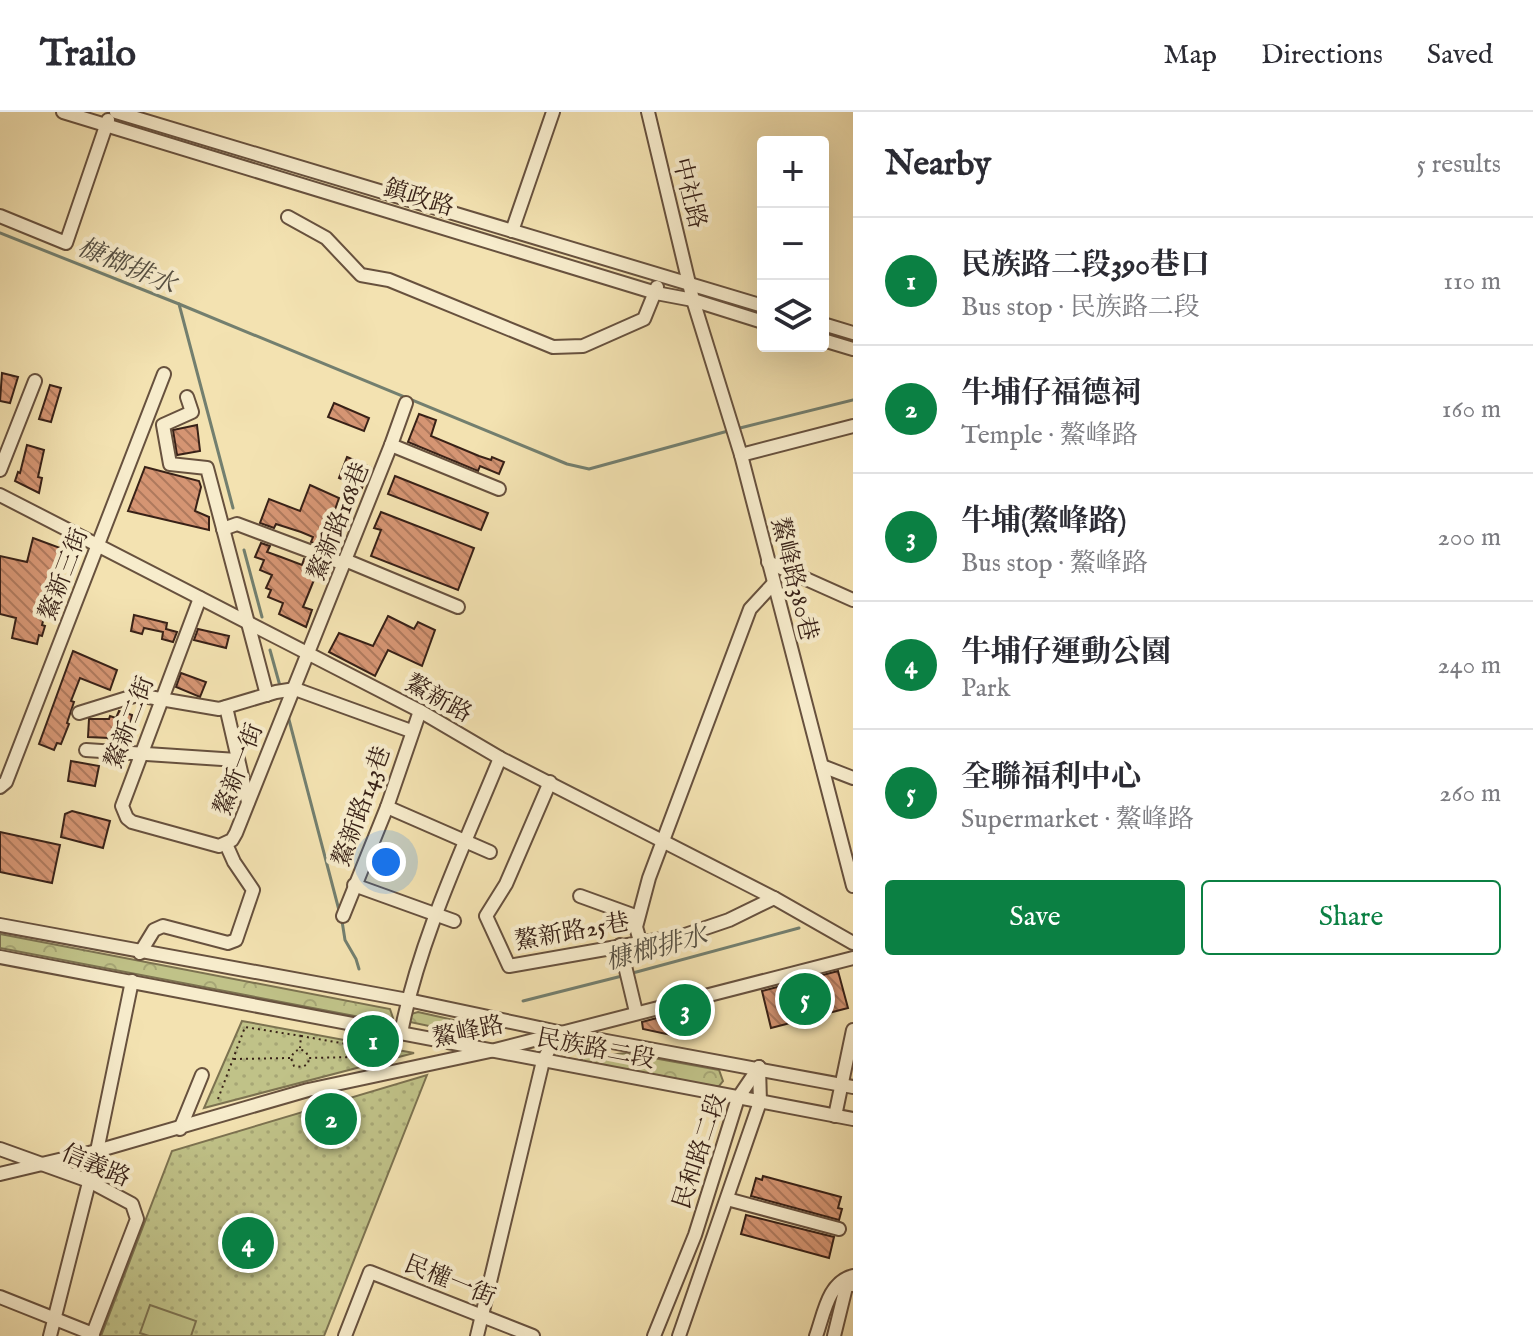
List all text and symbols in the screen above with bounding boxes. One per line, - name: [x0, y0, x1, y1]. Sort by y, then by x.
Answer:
- text: Trailo: [40, 31, 136, 79]
- text: Map: [1163, 38, 1217, 73]
- text: Directions: [1261, 38, 1383, 73]
- text: Saved: [1427, 38, 1493, 73]
- map controls: [757, 136, 829, 352]
- button: +: [757, 136, 829, 208]
- text: Nearby: [885, 143, 991, 186]
- text: 5 results: [1417, 148, 1501, 181]
- street label: 中社路: [665, 155, 712, 232]
- street label: 鎮政路: [380, 173, 458, 224]
- button: −: [757, 208, 829, 280]
- water label: 槺榔排水: [72, 231, 183, 303]
- text: 民族路二段390巷口: [961, 247, 1210, 285]
- text: 1: [906, 265, 916, 298]
- text: 110 m: [1443, 265, 1501, 298]
- button: layers: [757, 280, 829, 352]
- text: Bus stop · 民族路二段: [961, 291, 1200, 324]
- text: 牛埔仔福德祠: [961, 375, 1141, 413]
- text: 2: [905, 393, 917, 426]
- text: 160 m: [1442, 393, 1501, 426]
- text: Temple · 鰲峰路: [961, 419, 1138, 452]
- street label: 鰲新路168巷: [302, 458, 377, 585]
- text: 牛埔(鰲峰路): [961, 503, 1126, 541]
- street label: 鰲峰路380巷: [763, 514, 824, 644]
- text: 3: [906, 521, 916, 554]
- text: 200 m: [1437, 521, 1501, 554]
- street label: 鰲新三街: [33, 524, 96, 625]
- text: Bus stop · 鰲峰路: [961, 547, 1148, 580]
- text: 牛埔仔運動公園: [961, 634, 1171, 672]
- text: 4: [905, 649, 917, 682]
- text: 240 m: [1438, 649, 1501, 682]
- street label: 鰲新路: [399, 668, 477, 730]
- street label: 鰲新二街: [99, 672, 162, 773]
- text: Park: [961, 672, 1010, 705]
- street label: 鰲新一街: [208, 719, 271, 820]
- street label: 鰲新路143巷: [326, 742, 398, 871]
- text: 全聯福利中心: [961, 759, 1141, 797]
- text: 5: [906, 777, 916, 810]
- text: 260 m: [1439, 777, 1501, 810]
- text: Supermarket · 鰲峰路: [961, 803, 1194, 836]
- your location: [366, 842, 406, 882]
- button: Save: [885, 880, 1185, 955]
- button: Share: [1201, 880, 1501, 955]
- street label: 鰲新路25巷: [513, 907, 632, 958]
- water label: 槺榔排水: [602, 918, 714, 978]
- pin: 5: [779, 969, 831, 1029]
- pin: 3: [659, 980, 711, 1040]
- street label: 鰲峰路: [430, 1010, 507, 1055]
- pin: 1: [347, 1011, 399, 1071]
- street label: 民族路二段: [534, 1023, 658, 1076]
- pin: 2: [305, 1089, 357, 1149]
- street label: 民和路二段: [667, 1090, 734, 1213]
- street label: 信義路: [56, 1138, 135, 1195]
- pin: 4: [222, 1213, 274, 1273]
- street label: 民權一街: [399, 1249, 500, 1314]

